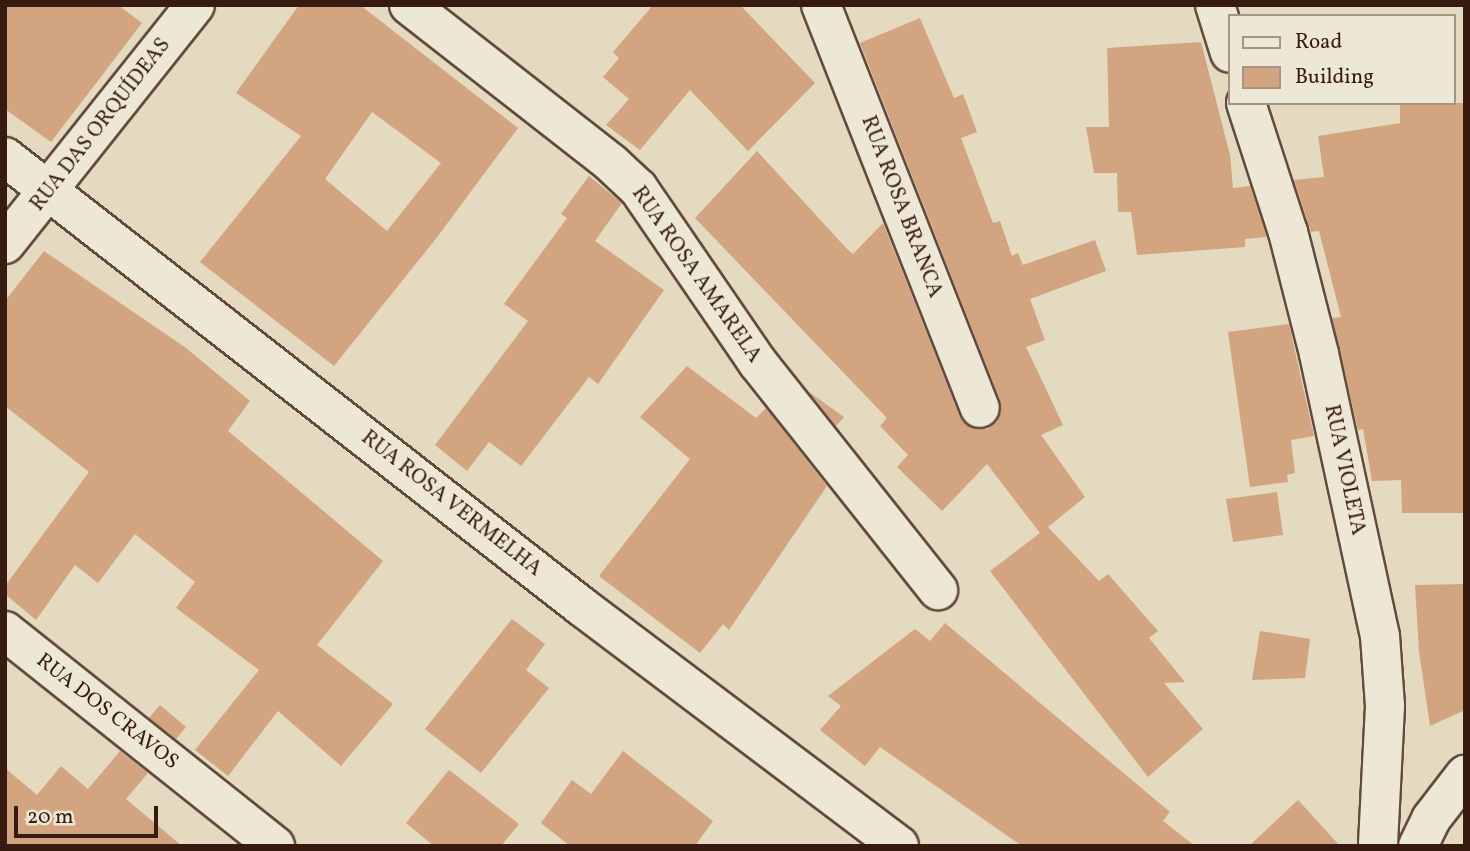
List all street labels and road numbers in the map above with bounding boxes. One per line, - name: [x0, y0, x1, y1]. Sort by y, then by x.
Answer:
- street label: RUA DAS ORQUÍDEAS: [26, 33, 176, 217]
- street label: RUA ROSA BRANCA: [855, 112, 947, 302]
- street label: RUA ROSA AMARELA: [626, 182, 766, 368]
- street label: RUA VIOLETA: [1318, 402, 1370, 538]
- street label: RUA ROSA VERMELHA: [355, 425, 547, 583]
- street label: RUA DOS CRAVOS: [31, 649, 183, 775]

